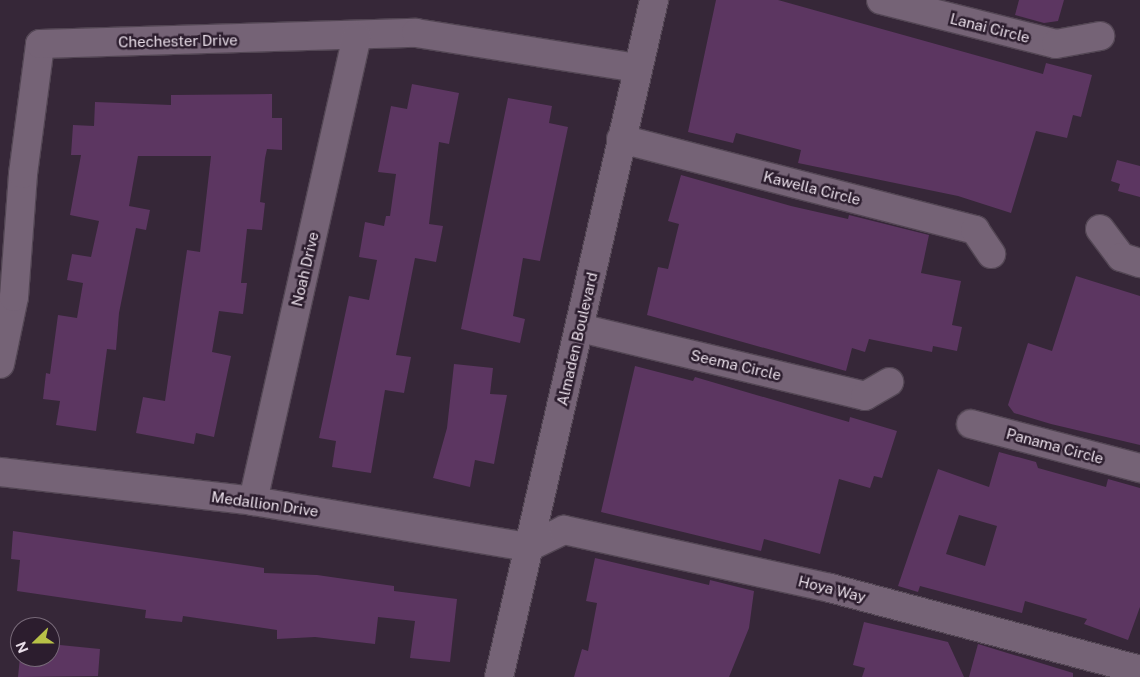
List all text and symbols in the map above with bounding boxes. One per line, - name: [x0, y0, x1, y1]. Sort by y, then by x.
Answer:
- street label: Lanai Circle: [948, 9, 1032, 47]
- street label: Chechester Drive: [118, 31, 238, 51]
- street label: Kawella Circle: [762, 167, 862, 209]
- street label: Noah Drive: [288, 230, 322, 308]
- street label: Almaden Boulevard: [553, 271, 601, 407]
- street label: Seema Circle: [689, 346, 783, 384]
- street label: Panama Circle: [1004, 424, 1106, 468]
- street label: Medallion Drive: [210, 488, 320, 520]
- street label: Hoya Way: [796, 572, 868, 606]
- north arrow: [10, 617, 60, 667]
- text: N: [13, 639, 31, 655]

